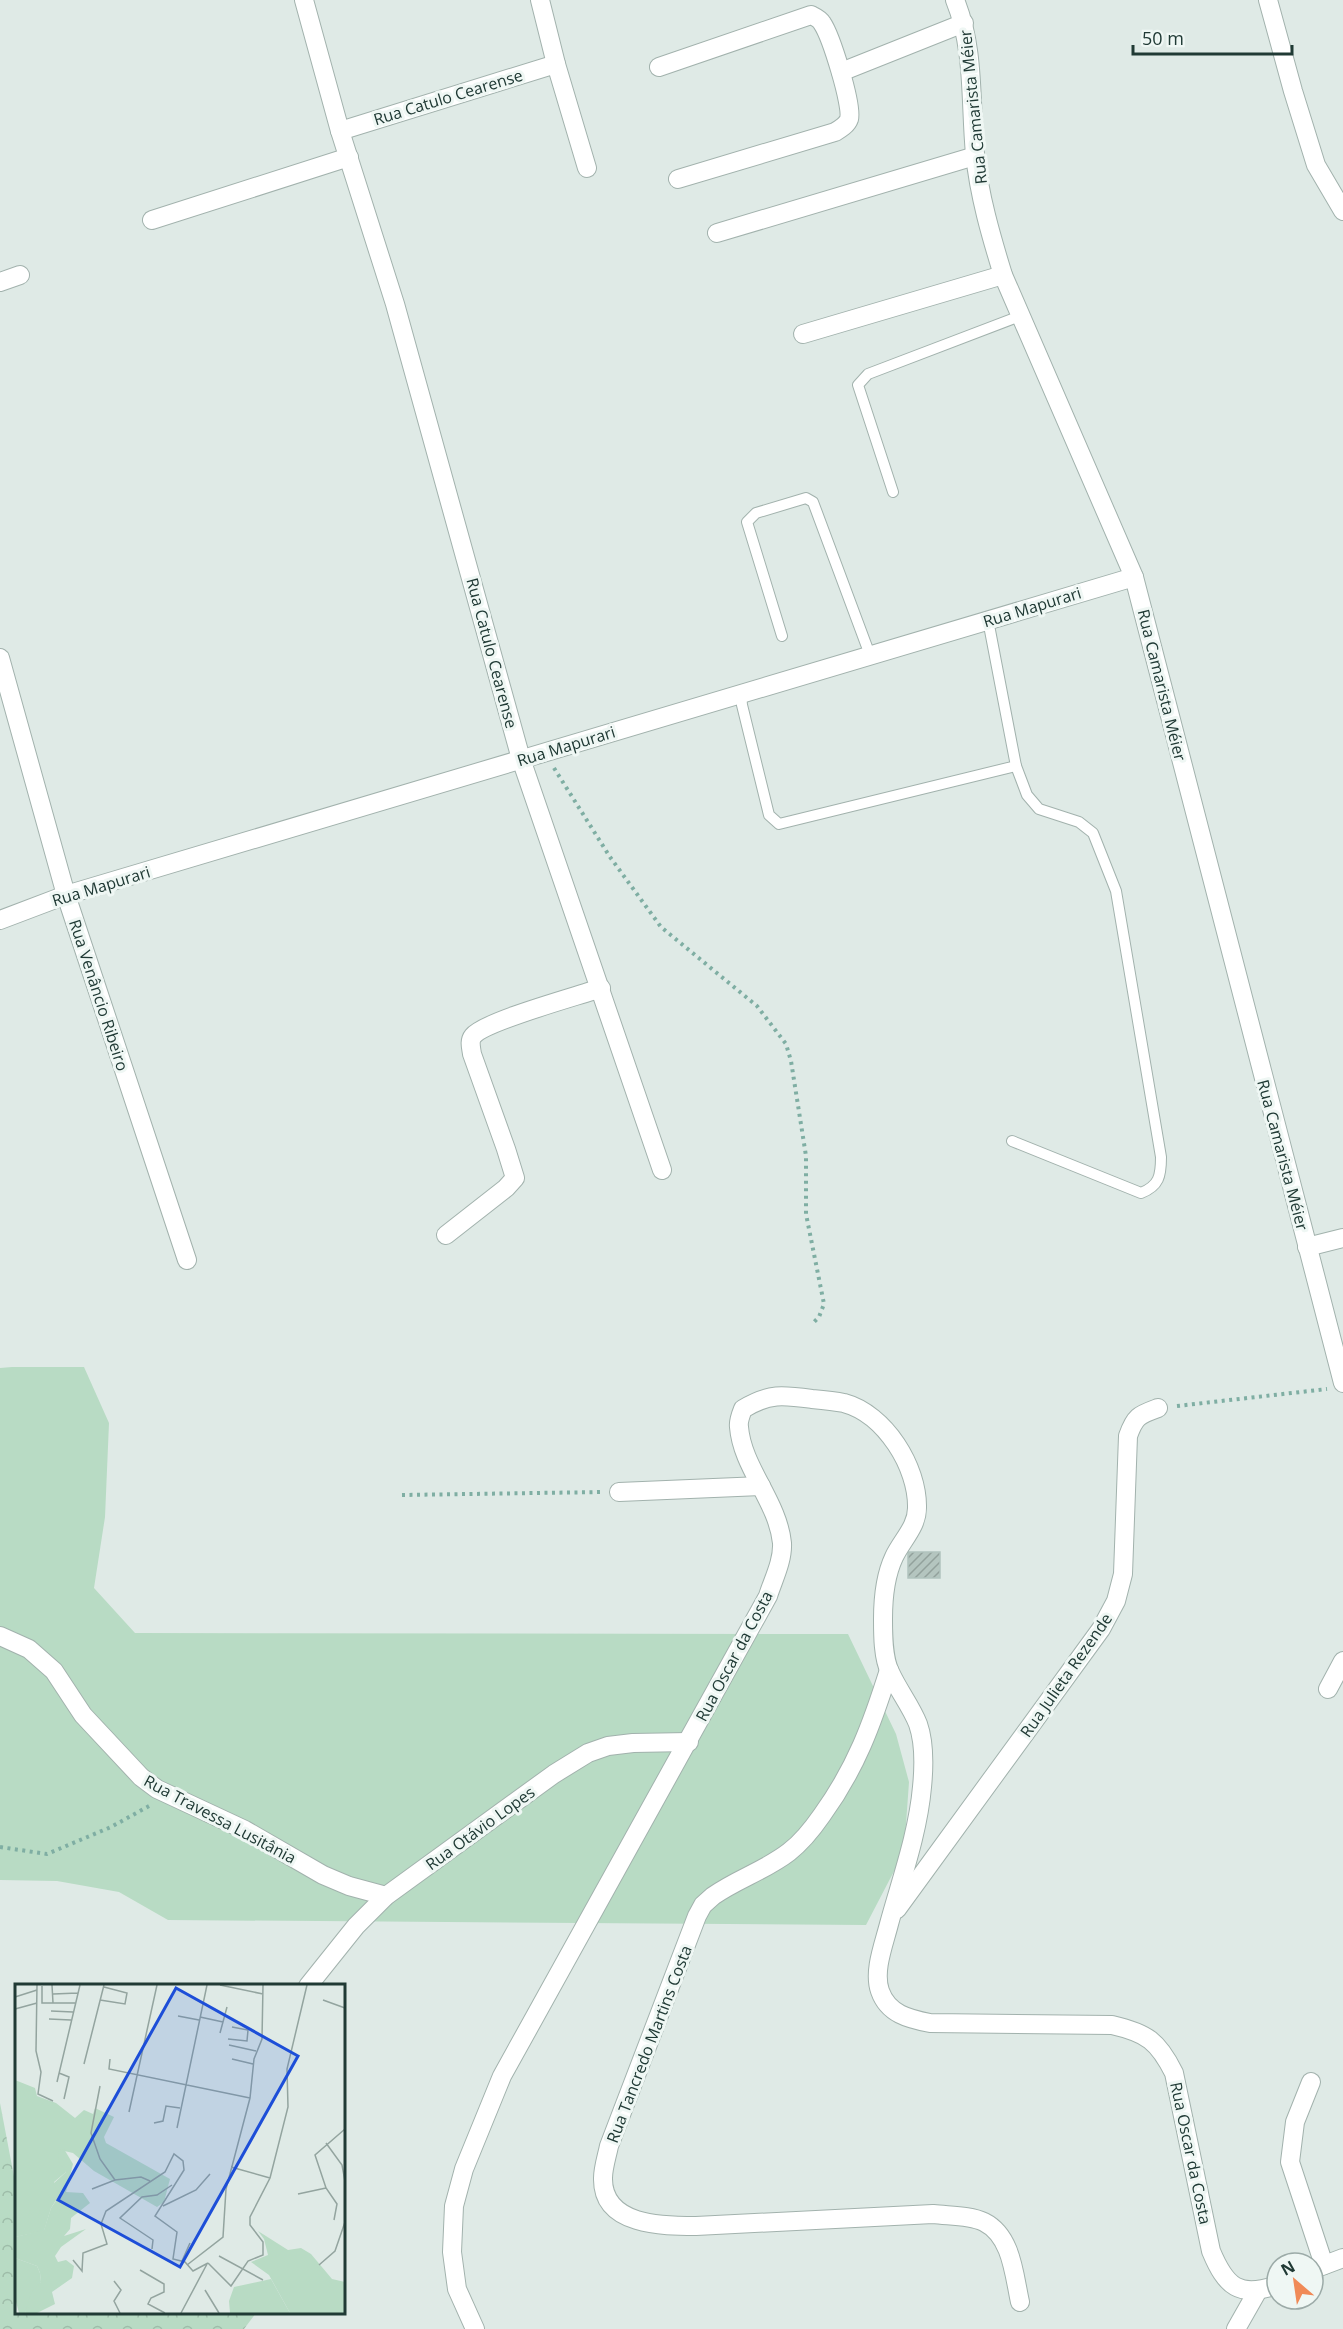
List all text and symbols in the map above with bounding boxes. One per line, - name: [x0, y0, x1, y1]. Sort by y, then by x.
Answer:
- scale bar: [1133, 18, 1292, 56]
- text: 50 m: [1142, 26, 1184, 50]
- street label: Rua Camarista Méier: [954, 28, 992, 185]
- street label: Rua Catulo Cearense: [371, 64, 525, 130]
- street label: Rua Catulo Cearense: [461, 575, 523, 731]
- street label: Rua Mapurari: [980, 582, 1084, 632]
- street label: Rua Camarista Méier: [1133, 607, 1192, 763]
- street label: Rua Mapurari: [514, 721, 618, 771]
- street label: Rua Mapurari: [49, 861, 153, 911]
- street label: Rua Venâncio Ribeiro: [64, 916, 134, 1074]
- street label: Rua Camarista Méier: [1252, 1077, 1314, 1233]
- street label: Rua Oscar da Costa: [690, 1587, 778, 1725]
- street label: Rua Julieta Rezende: [1015, 1609, 1117, 1741]
- street label: Rua Travessa Lusitânia: [140, 1770, 300, 1868]
- street label: Rua Otávio Lopes: [421, 1781, 539, 1875]
- street label: Rua Tancredo Martins Costa: [601, 1942, 697, 2146]
- inset map: [15, 1984, 345, 2314]
- street label: Rua Oscar da Costa: [1165, 2080, 1217, 2226]
- north arrow: [1265, 2251, 1325, 2311]
- text: N: [1277, 2255, 1299, 2281]

